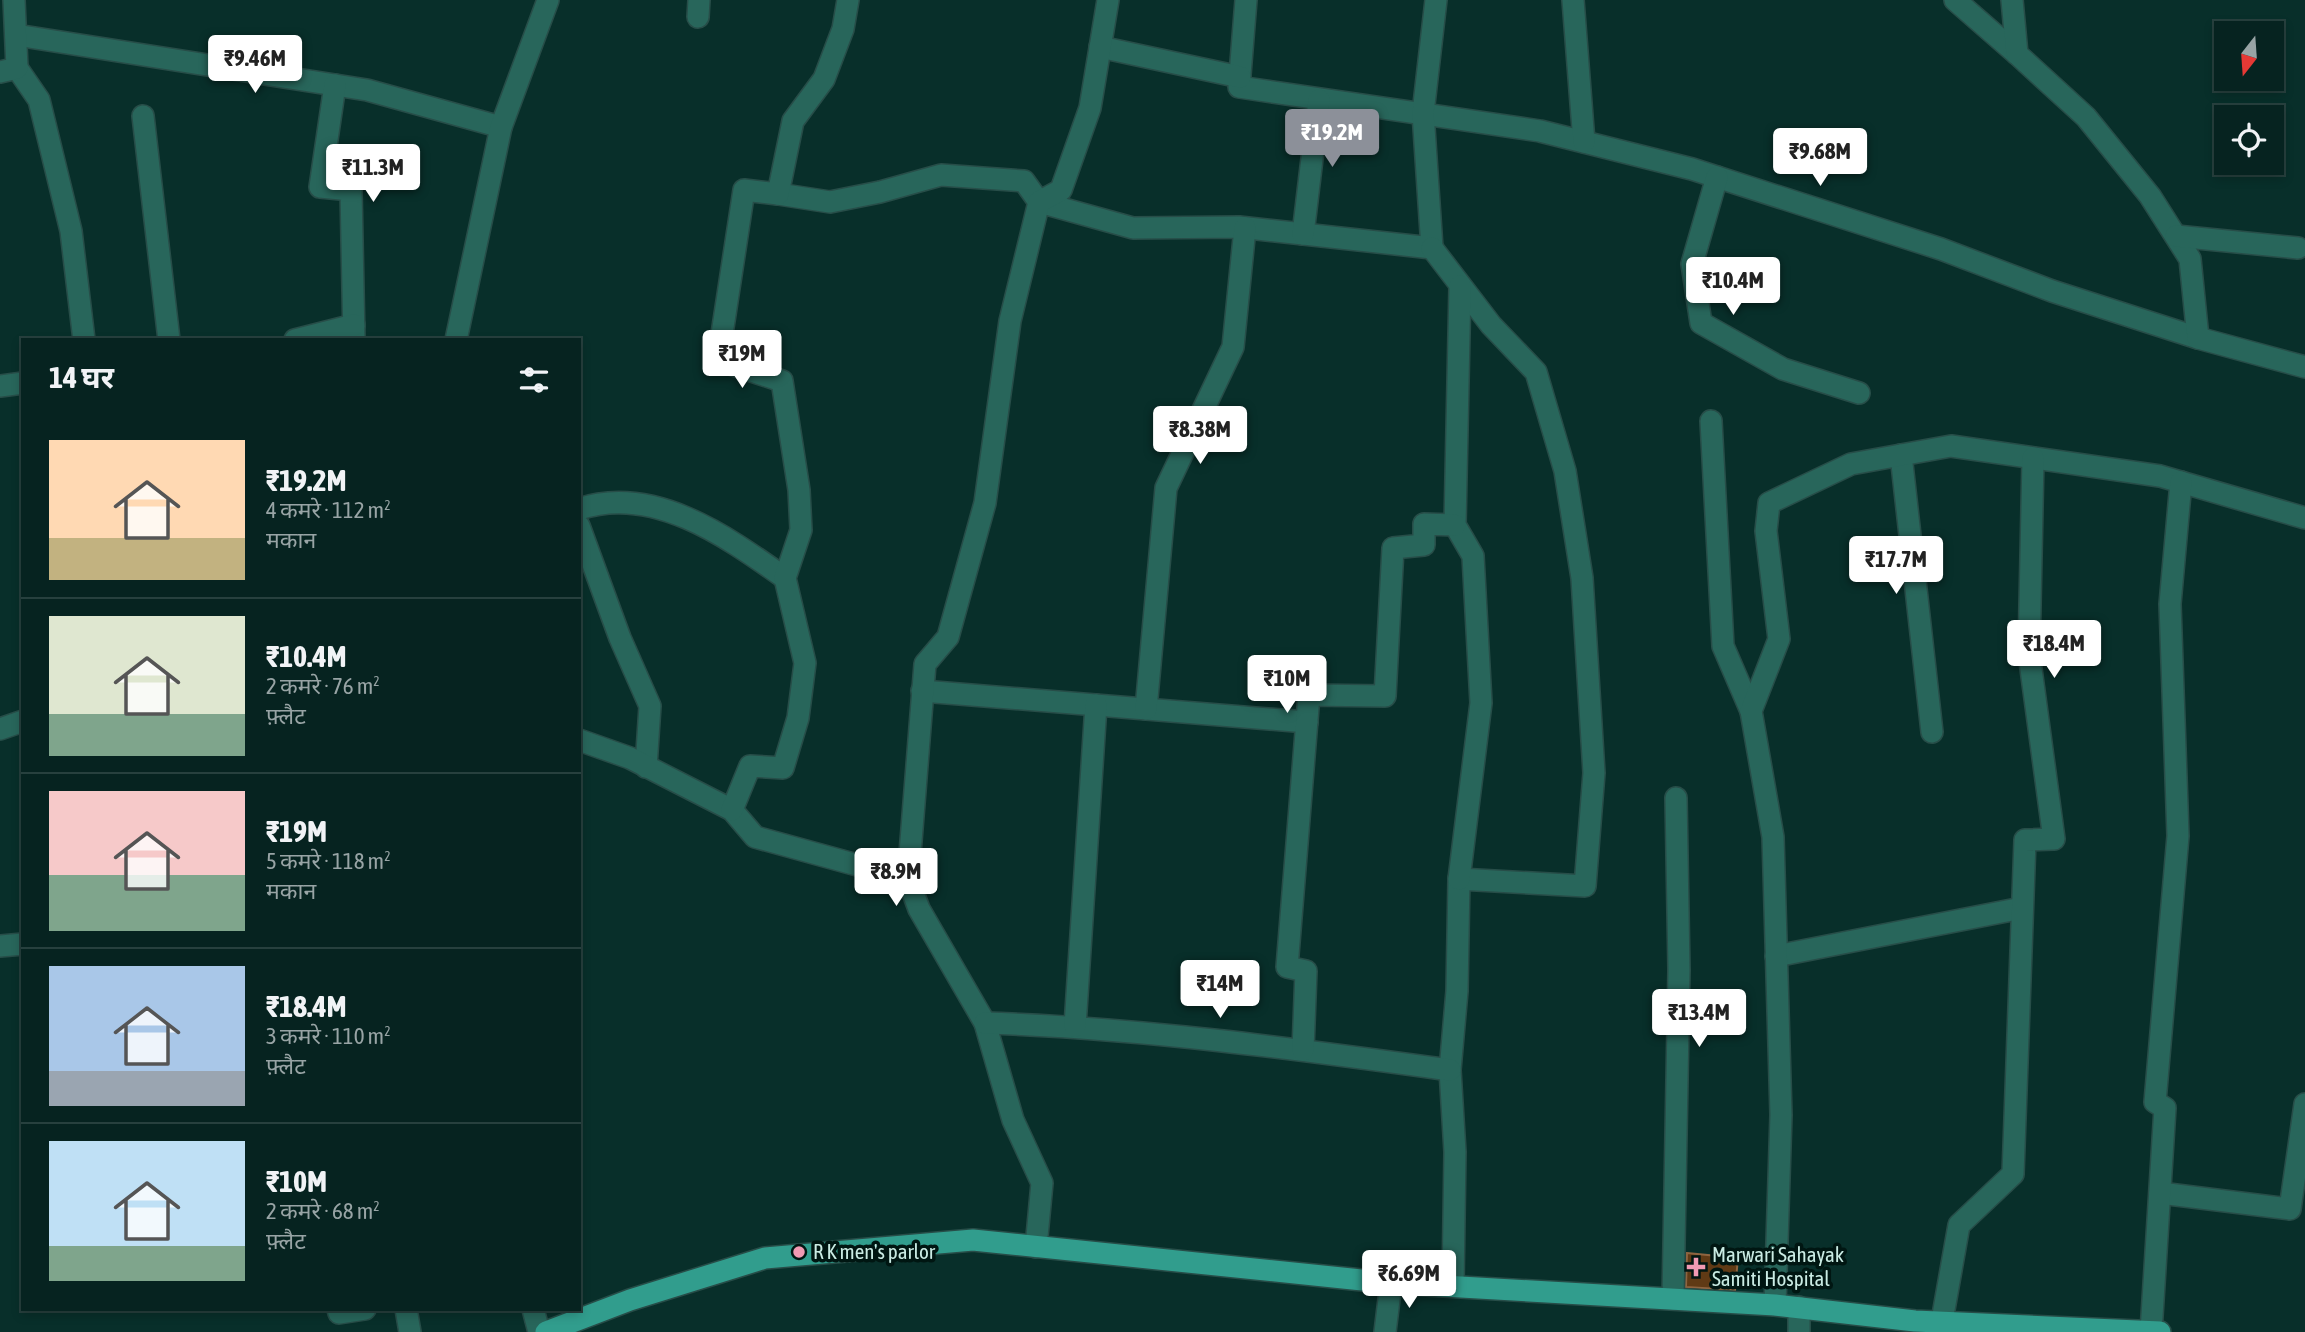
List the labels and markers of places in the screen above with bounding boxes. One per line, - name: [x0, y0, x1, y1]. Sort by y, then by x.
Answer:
- pin: ₹9.46M: [198, 36, 312, 95]
- pin: ₹19.2M: [1275, 110, 1389, 169]
- pin: ₹9.68M: [1763, 128, 1877, 188]
- pin: ₹11.3M: [316, 144, 430, 204]
- pin: ₹10.4M: [1676, 258, 1790, 317]
- pin: ₹19M: [701, 330, 783, 390]
- pin: ₹8.38M: [1143, 406, 1257, 466]
- pin: ₹17.7M: [1839, 536, 1953, 596]
- pin: ₹18.4M: [1997, 620, 2111, 680]
- pin: ₹10M: [1246, 656, 1328, 715]
- pin: ₹8.9M: [847, 848, 945, 908]
- pin: ₹14M: [1179, 960, 1261, 1020]
- pin: ₹13.4M: [1642, 990, 1756, 1049]
- place label: R K men's parlor: [813, 1239, 936, 1263]
- place label: Marwari Sahayak Samiti Hospital: [1712, 1242, 1844, 1290]
- marker: R K men's parlor: [791, 1244, 807, 1260]
- pin: ₹6.69M: [1352, 1250, 1466, 1310]
- marker: Marwari Sahayak Samiti Hospital: [1686, 1257, 1706, 1277]

